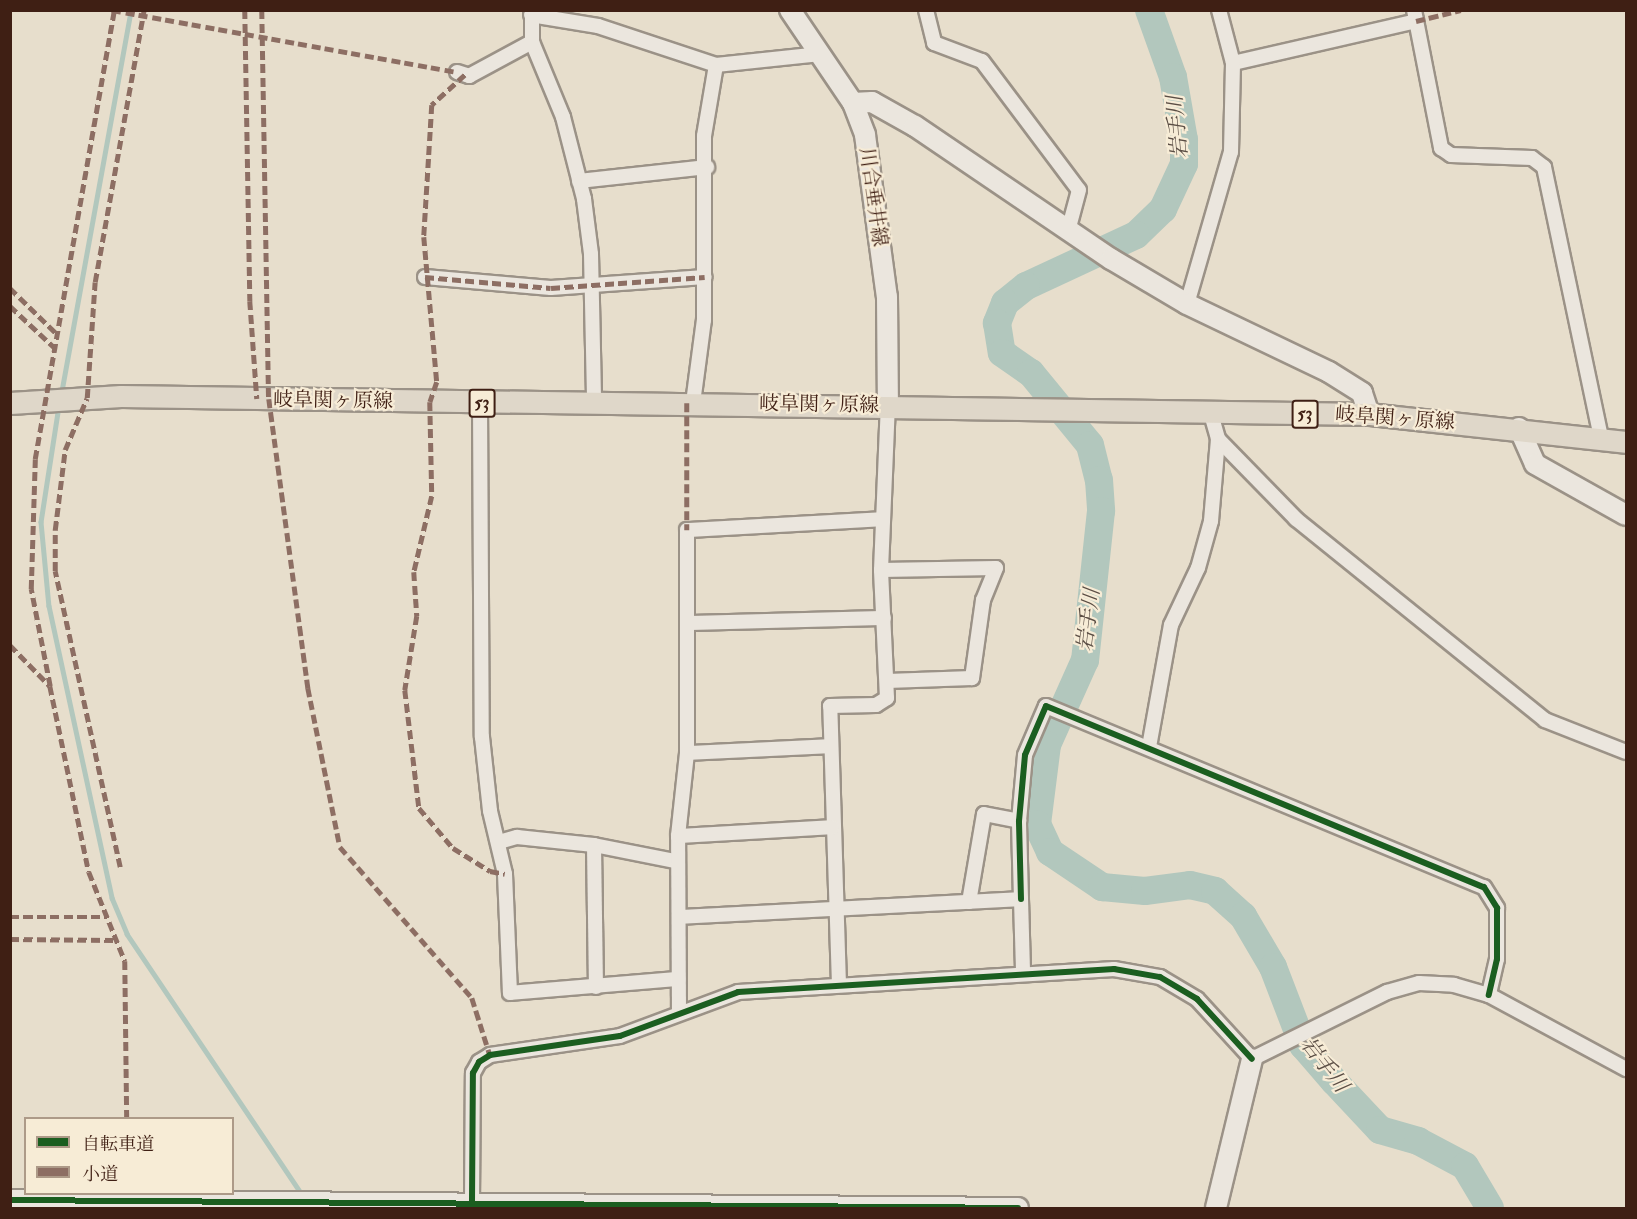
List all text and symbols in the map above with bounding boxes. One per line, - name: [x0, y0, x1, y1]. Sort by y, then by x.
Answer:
- water label: 岩手川: [1163, 95, 1193, 159]
- street label: 川合垂井線: [855, 146, 893, 248]
- street label: 岐阜関ヶ原線: [273, 387, 393, 413]
- road number: 53: [468, 388, 496, 418]
- street label: 岐阜関ヶ原線: [759, 391, 879, 417]
- road number: 53: [1292, 399, 1318, 429]
- street label: 岐阜関ヶ原線: [1334, 402, 1456, 434]
- water label: 岩手川: [1073, 587, 1105, 653]
- water label: 岩手川: [1295, 1032, 1353, 1098]
- legend: [24, 1117, 234, 1195]
- text: 自転車道: [82, 1133, 154, 1156]
- text: 小道: [82, 1163, 118, 1186]

